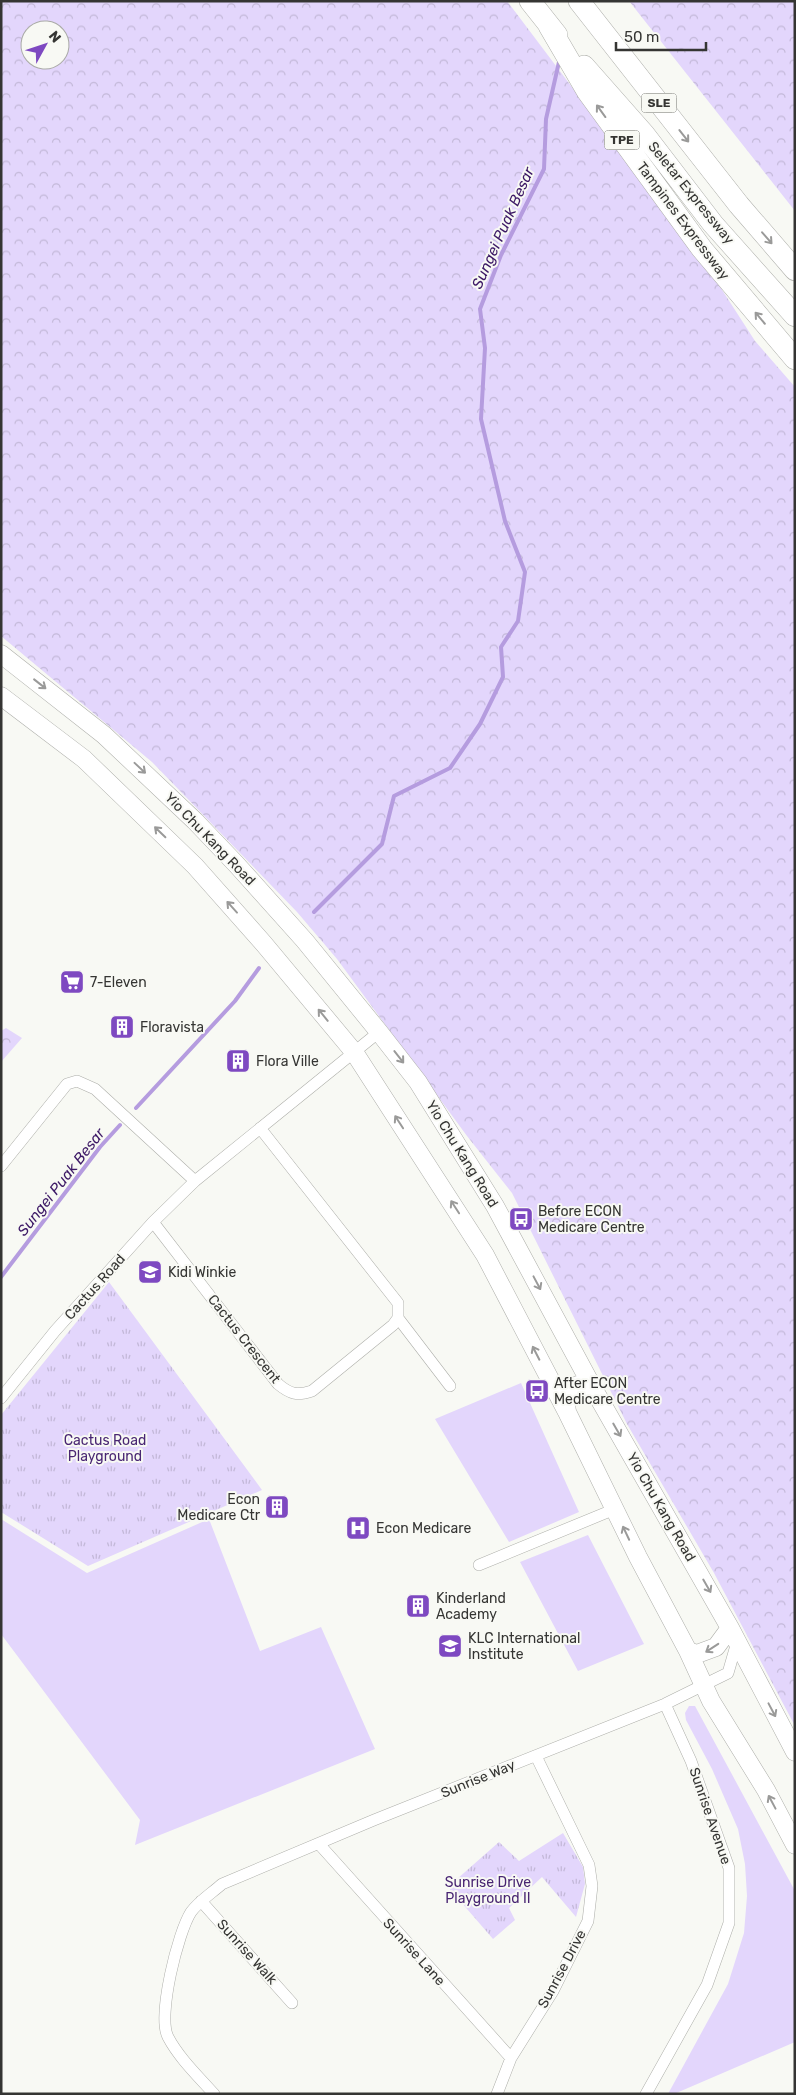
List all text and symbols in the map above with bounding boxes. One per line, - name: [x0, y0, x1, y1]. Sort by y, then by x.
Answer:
- north arrow: [20, 20, 70, 70]
- scale bar: [616, 20, 706, 52]
- text: N: [45, 28, 64, 46]
- text: 50 m: [624, 28, 659, 46]
- road number: SLE: [642, 94, 676, 112]
- one-way arrow: [596, 104, 606, 118]
- one-way arrow: [679, 129, 690, 142]
- road number: TPE: [604, 130, 640, 150]
- street label: Seletar Expressway: [644, 138, 738, 248]
- street label: Tampines Expressway: [633, 159, 733, 284]
- water label: Sungei Puak Besar: [468, 163, 538, 292]
- one-way arrow: [761, 231, 773, 244]
- one-way arrow: [754, 312, 766, 325]
- one-way arrow: [33, 678, 46, 689]
- one-way arrow: [133, 762, 146, 774]
- street label: Yio Chu Kang Road: [161, 789, 259, 889]
- one-way arrow: [154, 826, 167, 838]
- one-way arrow: [227, 901, 238, 914]
- supermarket icon: 7-Eleven: [59, 969, 85, 995]
- place label: 7-Eleven: [90, 974, 147, 991]
- one-way arrow: [317, 1008, 328, 1021]
- building icon: Floravista: [109, 1014, 135, 1040]
- place label: Floravista: [140, 1019, 204, 1036]
- building icon: Flora Ville: [225, 1048, 251, 1074]
- one-way arrow: [393, 1050, 404, 1063]
- place label: Flora Ville: [256, 1053, 319, 1070]
- street label: Yio Chu Kang Road: [422, 1097, 502, 1211]
- one-way arrow: [394, 1115, 404, 1129]
- water label: Sungei Puak Besar: [13, 1124, 109, 1239]
- one-way arrow: [449, 1200, 460, 1214]
- place label: Before ECON Medicare Centre: [538, 1203, 645, 1236]
- bus stop icon: Before ECON Medicare Centre: [508, 1206, 534, 1232]
- street label: Cactus Road: [61, 1251, 129, 1323]
- school or university icon: Kidi Winkie: [137, 1259, 163, 1285]
- place label: Kidi Winkie: [168, 1264, 236, 1281]
- one-way arrow: [533, 1275, 542, 1290]
- street label: Cactus Crescent: [204, 1291, 284, 1387]
- one-way arrow: [531, 1346, 540, 1361]
- place label: After ECON Medicare Centre: [554, 1375, 661, 1408]
- bus stop icon: After ECON Medicare Centre: [524, 1378, 550, 1404]
- one-way arrow: [613, 1422, 623, 1436]
- park label: Cactus Road Playground: [64, 1432, 146, 1465]
- street label: Yio Chu Kang Road: [623, 1450, 699, 1564]
- place label: Econ Medicare Ctr: [177, 1491, 261, 1524]
- building icon: Econ Medicare Ctr: [264, 1494, 290, 1520]
- hospital icon: Econ Medicare: [345, 1515, 371, 1541]
- place label: Econ Medicare: [376, 1520, 471, 1537]
- one-way arrow: [621, 1526, 630, 1541]
- one-way arrow: [702, 1579, 712, 1593]
- place label: Kinderland Academy: [436, 1590, 506, 1623]
- building icon: Kinderland Academy: [405, 1593, 431, 1619]
- place label: KLC International Institute: [468, 1630, 580, 1663]
- school or university icon: KLC International Institute: [437, 1633, 463, 1659]
- one-way arrow: [706, 1643, 720, 1653]
- one-way arrow: [768, 1702, 778, 1717]
- street label: Sunrise Way: [438, 1756, 518, 1802]
- street label: Sunrise Avenue: [685, 1765, 735, 1867]
- one-way arrow: [767, 1795, 776, 1810]
- park label: Sunrise Drive Playground II: [445, 1874, 531, 1907]
- street label: Sunrise Lane: [379, 1915, 449, 1989]
- street label: Sunrise Walk: [213, 1916, 281, 1989]
- street label: Sunrise Drive: [534, 1927, 590, 2011]

